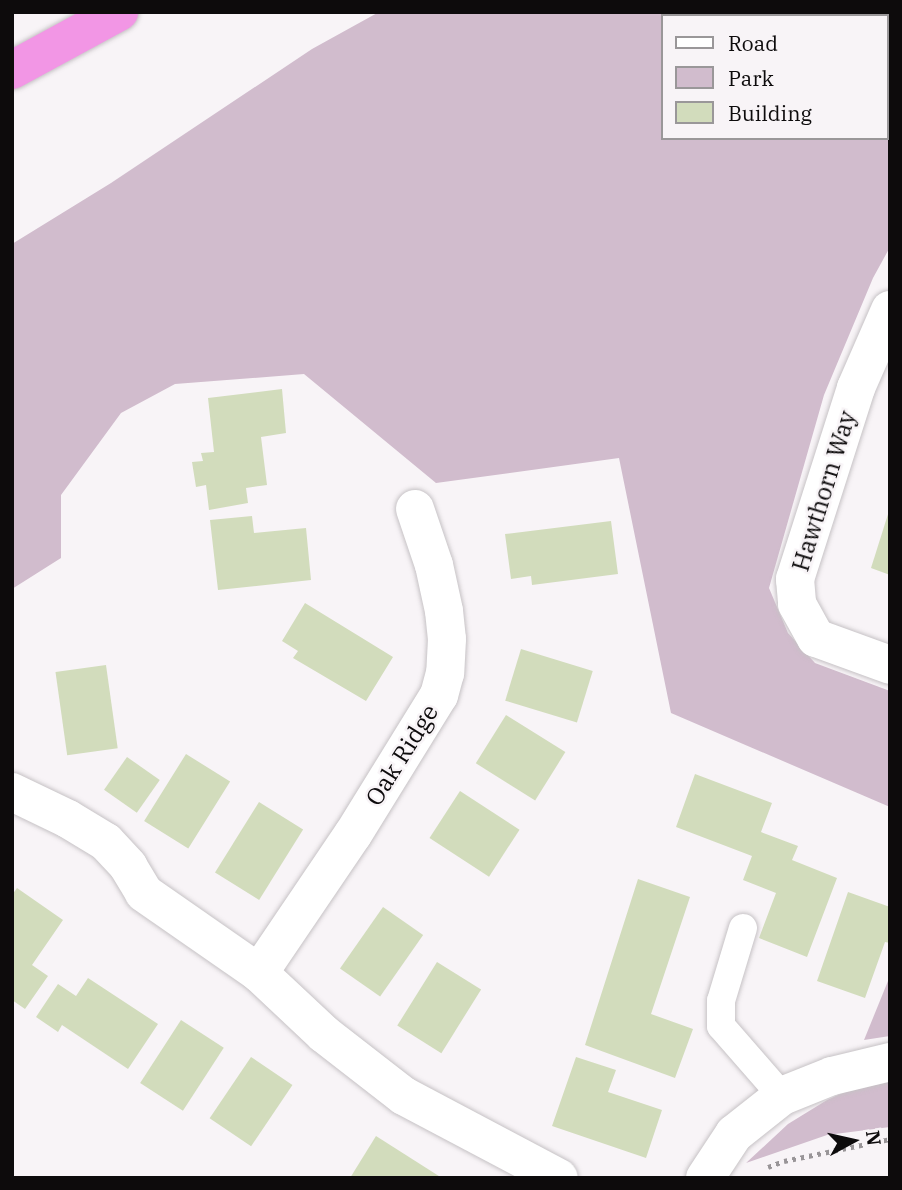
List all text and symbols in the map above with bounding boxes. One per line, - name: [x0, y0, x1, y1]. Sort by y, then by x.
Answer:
- legend: [660, 14, 888, 140]
- text: Road: [728, 29, 778, 57]
- text: Park: [728, 64, 774, 92]
- text: Building: [728, 99, 812, 127]
- street label: Hawthorn Way: [786, 407, 862, 575]
- street label: Oak Ridge: [360, 699, 444, 811]
- north arrow: [818, 1106, 888, 1176]
- text: N: [861, 1129, 887, 1147]

